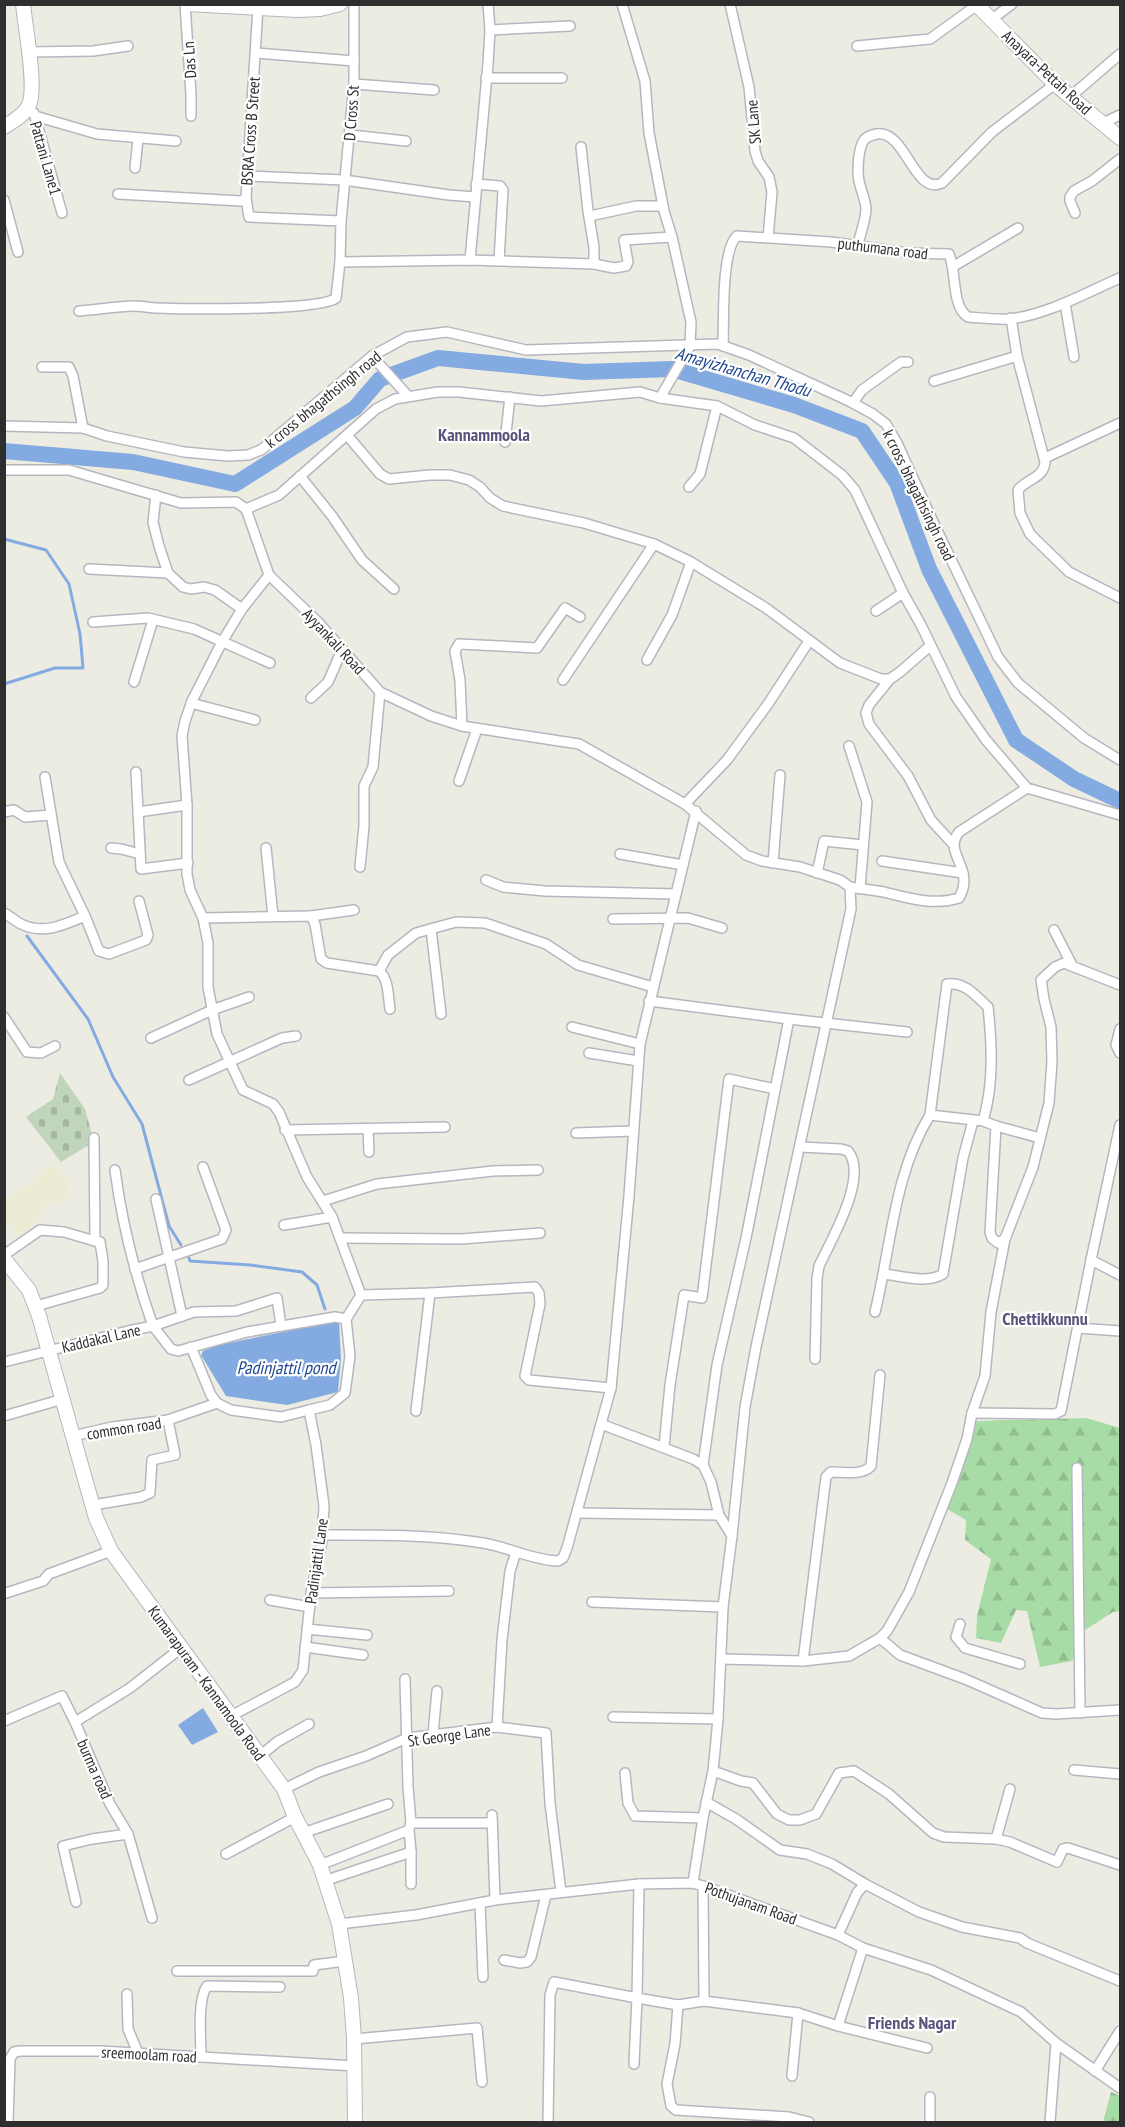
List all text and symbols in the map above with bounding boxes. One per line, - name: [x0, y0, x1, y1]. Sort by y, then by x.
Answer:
- street label: Anayara-Pettah Road: [998, 25, 1096, 119]
- street label: Das Ln: [178, 41, 200, 79]
- street label: BSRA Cross B Street: [236, 75, 264, 186]
- street label: D Cross St: [339, 84, 363, 141]
- street label: SK Lane: [741, 99, 765, 145]
- street label: Pattani Lane1: [26, 119, 66, 197]
- street label: puthumana road: [837, 233, 929, 263]
- water label: Amayizhanchan Thodu: [673, 341, 815, 402]
- street label: k cross bhagathsingh road: [261, 346, 385, 452]
- district label: Kannammoola: [438, 423, 530, 446]
- street label: k cross bhagathsingh road: [879, 426, 959, 564]
- street label: Ayyankali Road: [298, 604, 370, 678]
- district label: Chettikkunnu: [1002, 1307, 1088, 1330]
- street label: Kaddakal Lane: [60, 1319, 142, 1357]
- water label: Padinjattil pond: [237, 1356, 338, 1379]
- street label: common road: [85, 1412, 163, 1444]
- street label: Padinjattil Lane: [300, 1517, 332, 1605]
- street label: Kumarapuram - Kannamoola Road: [144, 1602, 270, 1765]
- street label: St George Lane: [406, 1719, 492, 1751]
- street label: burma road: [73, 1736, 117, 1802]
- street label: Pothujanam Road: [702, 1877, 800, 1929]
- district label: Friends Nagar: [868, 2011, 957, 2034]
- street label: sreemoolam road: [101, 2042, 197, 2066]

